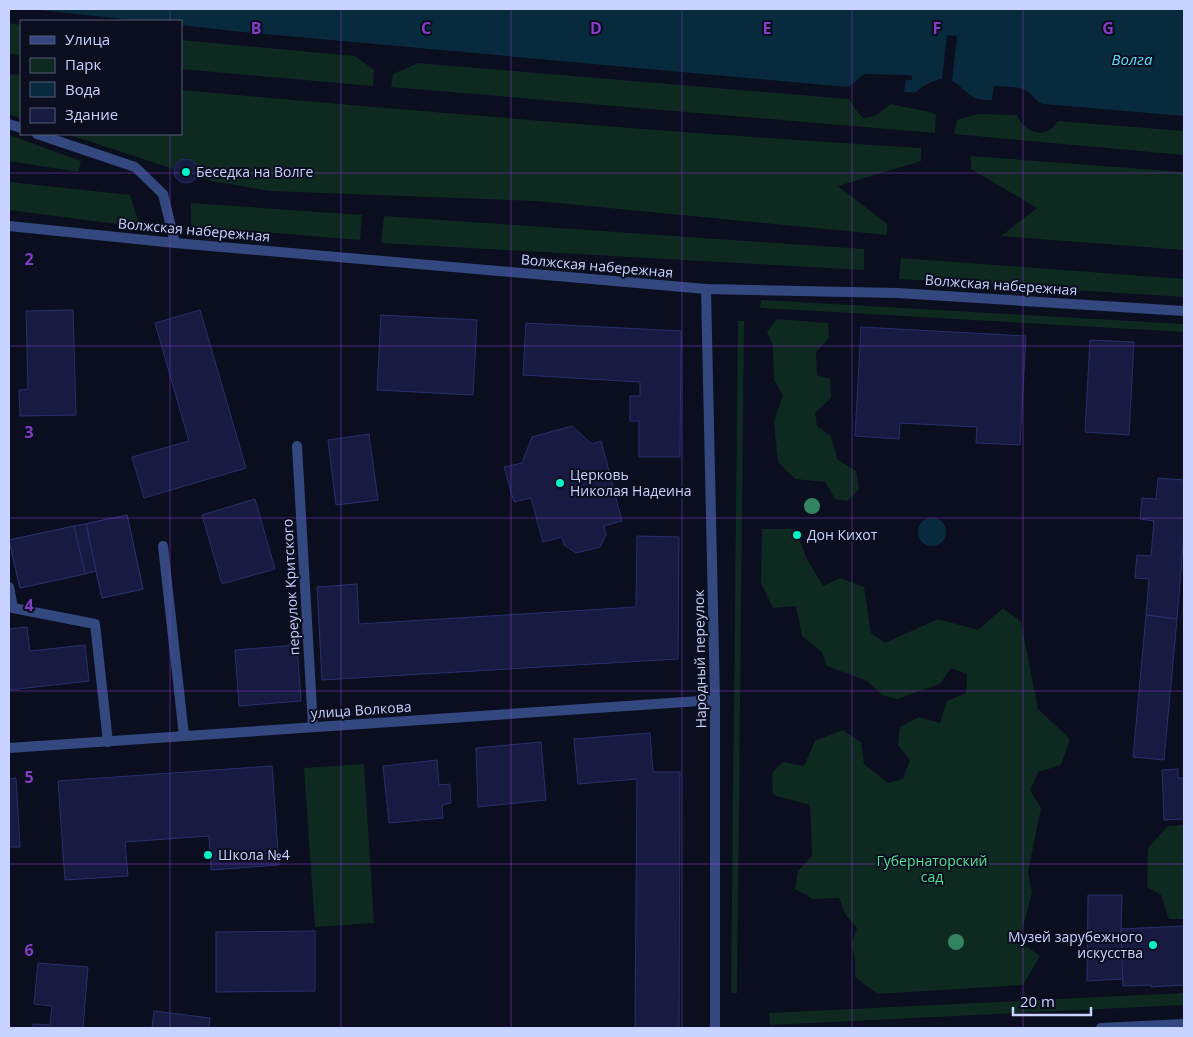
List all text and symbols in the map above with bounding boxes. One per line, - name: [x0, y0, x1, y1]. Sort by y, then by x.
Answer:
- text: B: [251, 17, 261, 39]
- text: C: [421, 17, 431, 39]
- text: D: [590, 17, 602, 39]
- text: E: [763, 17, 772, 39]
- text: F: [933, 17, 941, 39]
- text: G: [1102, 17, 1114, 39]
- legend: [20, 20, 182, 135]
- text: Улица: [65, 29, 110, 49]
- water label: Волга: [1112, 49, 1153, 69]
- text: Парк: [65, 54, 101, 74]
- text: Вода: [65, 79, 101, 99]
- text: Здание: [65, 104, 118, 124]
- place label: Беседка на Волге: [196, 162, 313, 181]
- marker: Беседка на Волге: [180, 166, 192, 178]
- street label: Волжская набережная: [117, 213, 271, 246]
- text: 2: [24, 248, 34, 270]
- street label: Волжская набережная: [520, 249, 674, 282]
- street label: Волжская набережная: [924, 270, 1078, 299]
- text: 3: [24, 421, 34, 443]
- place label: Церковь Николая Надеина: [570, 465, 692, 500]
- marker: Церковь Николая Надеина: [554, 477, 566, 489]
- street label: переулок Критского: [277, 518, 304, 656]
- place label: Дон Кихот: [807, 525, 878, 544]
- marker: Дон Кихот: [791, 529, 803, 541]
- street label: Народный переулок: [689, 589, 710, 729]
- text: 4: [24, 594, 34, 616]
- street label: улица Волкова: [310, 696, 412, 723]
- text: 5: [24, 766, 34, 788]
- place label: Школа №4: [218, 845, 290, 864]
- marker: Школа №4: [202, 849, 214, 861]
- park label: Губернаторский сад: [876, 851, 988, 886]
- place label: Музей зарубежного искусства: [1008, 927, 1143, 962]
- text: 6: [24, 939, 34, 961]
- marker: Музей зарубежного искусства: [1147, 939, 1159, 951]
- scale bar: [1013, 984, 1090, 1016]
- text: 20 m: [1020, 991, 1055, 1011]

